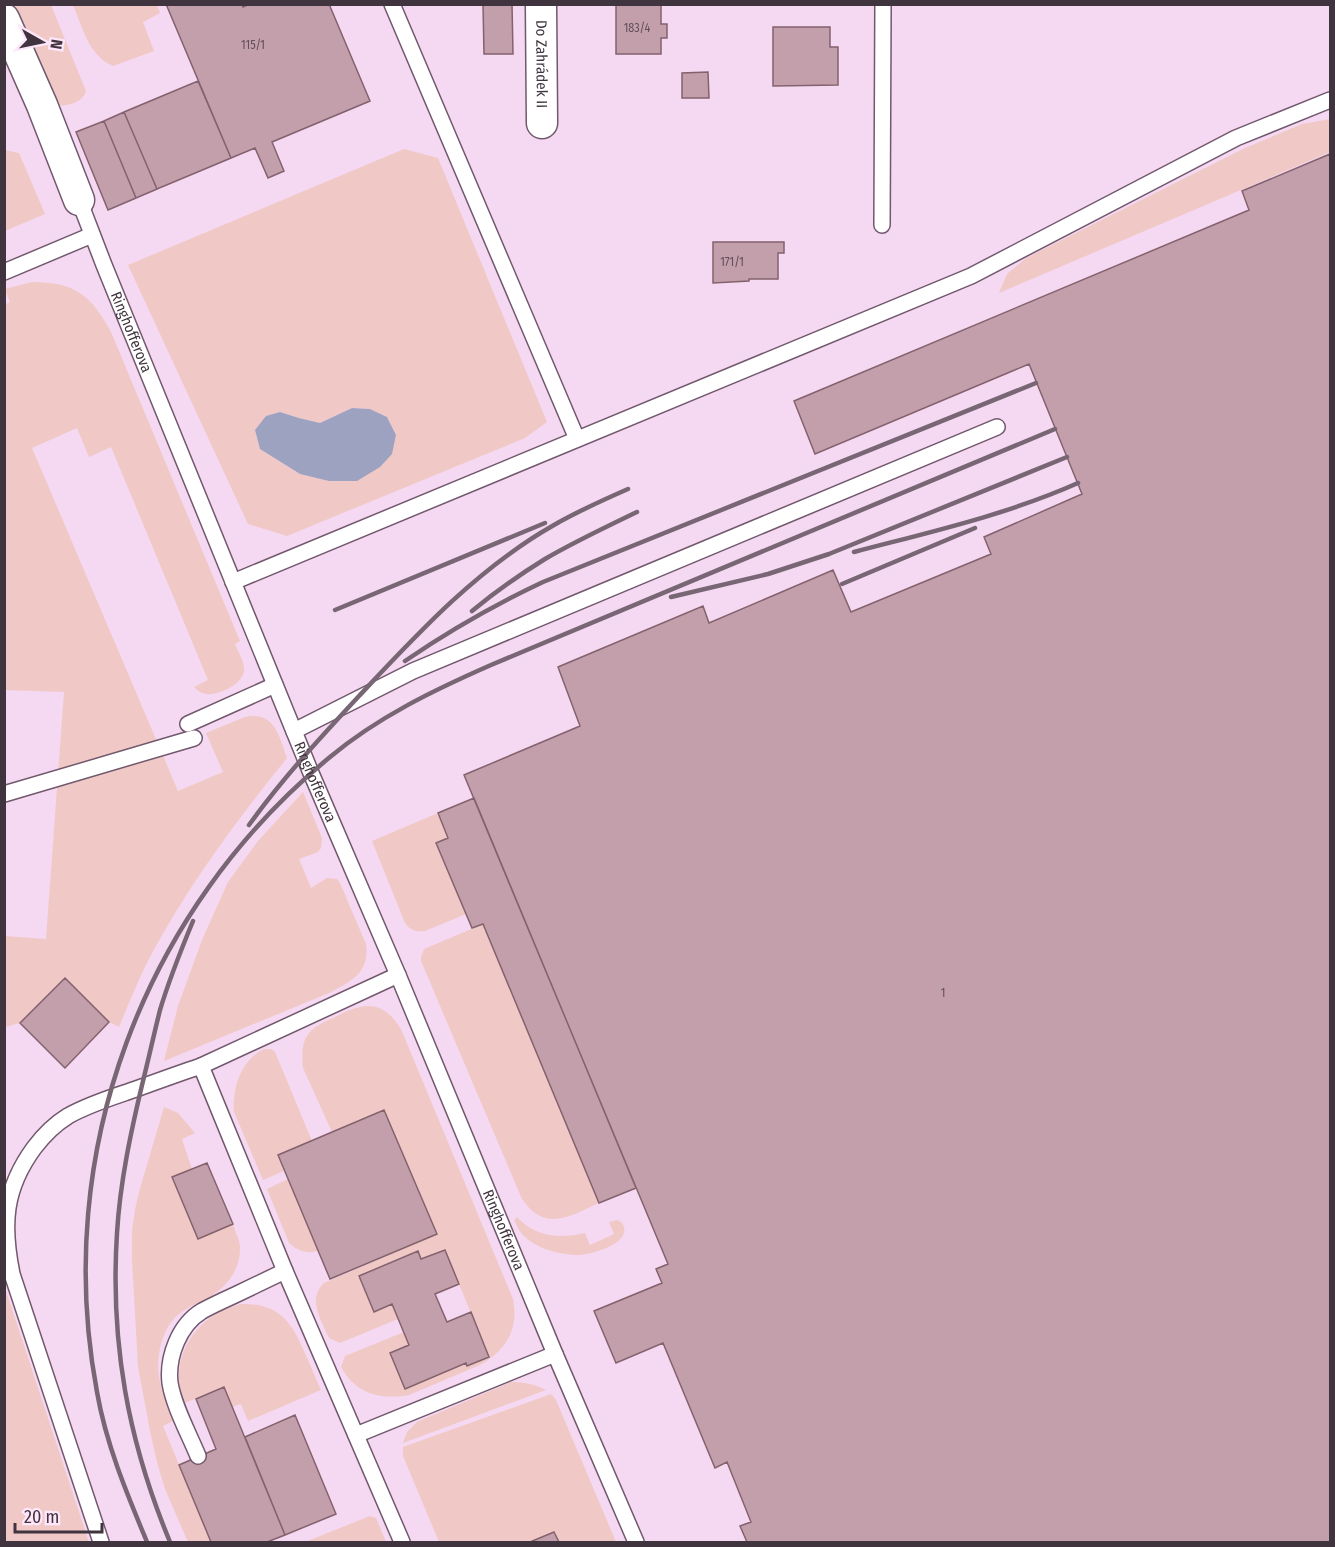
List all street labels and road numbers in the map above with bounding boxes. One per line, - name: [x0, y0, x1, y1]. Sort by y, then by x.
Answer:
- street label: Do Zahrádek II: [532, 20, 551, 108]
- street label: Ringhofferova: [107, 289, 156, 375]
- street label: Ringhofferova: [290, 739, 340, 825]
- street label: Ringhofferova: [479, 1187, 528, 1273]

